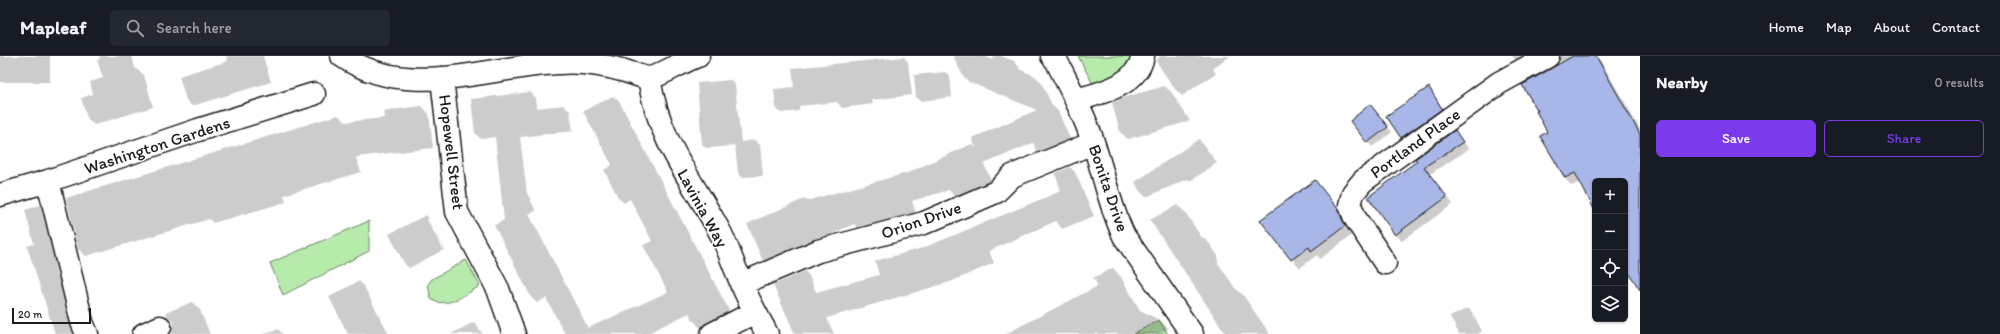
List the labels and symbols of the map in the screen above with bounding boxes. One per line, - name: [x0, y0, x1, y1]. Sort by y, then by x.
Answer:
- street label: Hopewell Street: [435, 93, 469, 211]
- street label: Portland Place: [1366, 104, 1464, 182]
- street label: Washington Gardens: [82, 112, 232, 178]
- street label: Bonita Drive: [1085, 142, 1133, 234]
- street label: Lavinia Way: [673, 165, 733, 251]
- street label: Orion Drive: [878, 197, 964, 243]
- scale bar: [12, 306, 91, 325]

